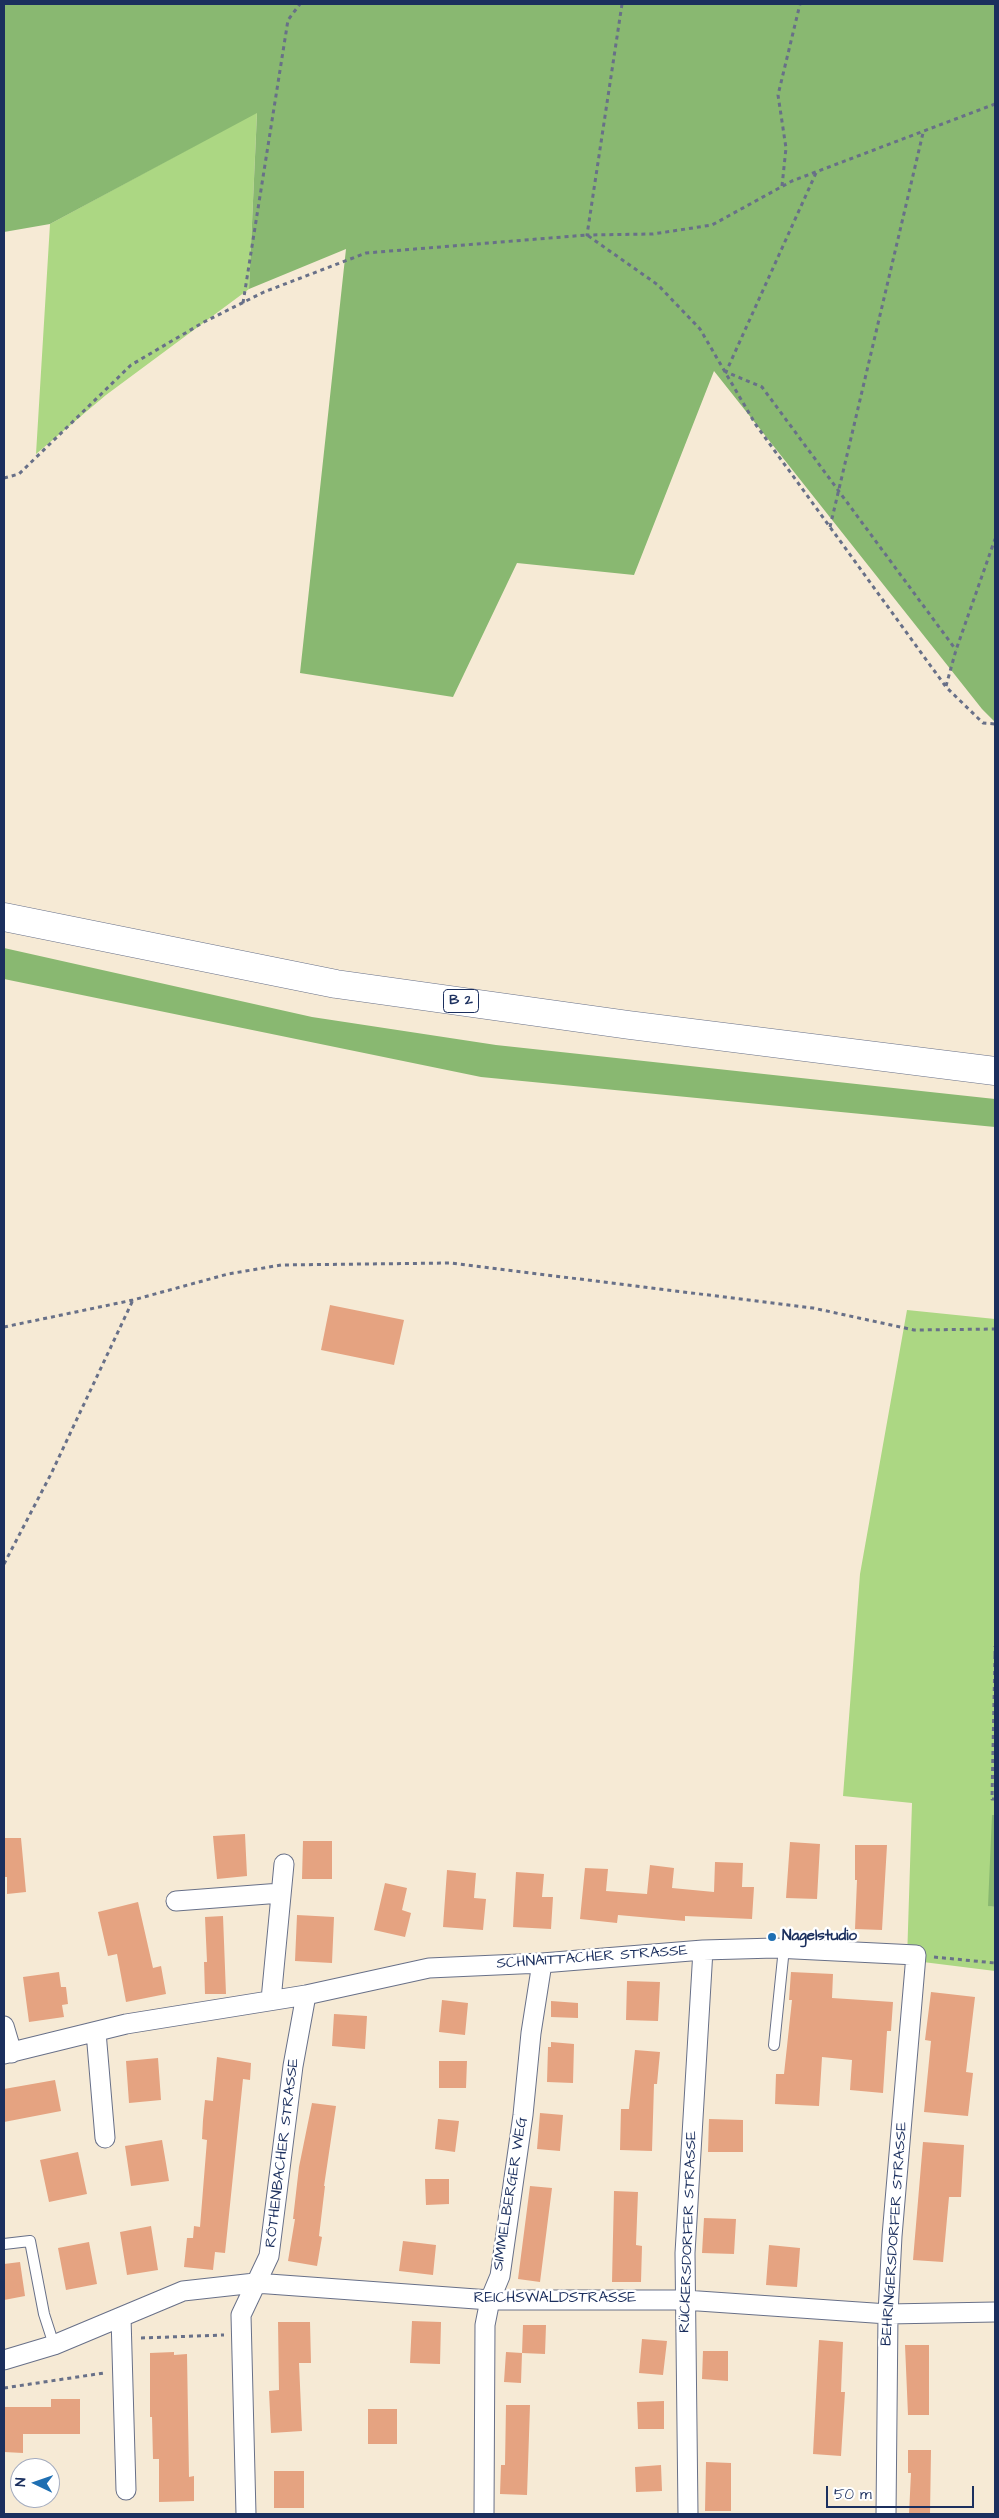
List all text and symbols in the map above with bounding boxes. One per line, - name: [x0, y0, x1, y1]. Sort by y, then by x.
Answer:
- road number: B 2: [444, 989, 478, 1012]
- place label: Nagelstudio: [782, 1928, 857, 1946]
- marker: Nagelstudio: [766, 1931, 778, 1943]
- street label: SCHNAITTACHER STRASSE: [496, 1942, 688, 1974]
- street label: RÖTHENBACHER STRASSE: [262, 2057, 304, 2249]
- street label: SIMMELBERGER WEG: [490, 2116, 532, 2272]
- street label: BEHRINGERSDORFER STRASSE: [878, 2121, 912, 2347]
- street label: RÜCKERSDORFER STRASSE: [676, 2131, 702, 2333]
- street label: REICHSWALDSTRASSE: [474, 2290, 636, 2308]
- north arrow: [10, 2458, 60, 2508]
- scale bar: [829, 2476, 976, 2508]
- text: N: [11, 2477, 31, 2487]
- text: 50 m: [834, 2484, 872, 2505]

